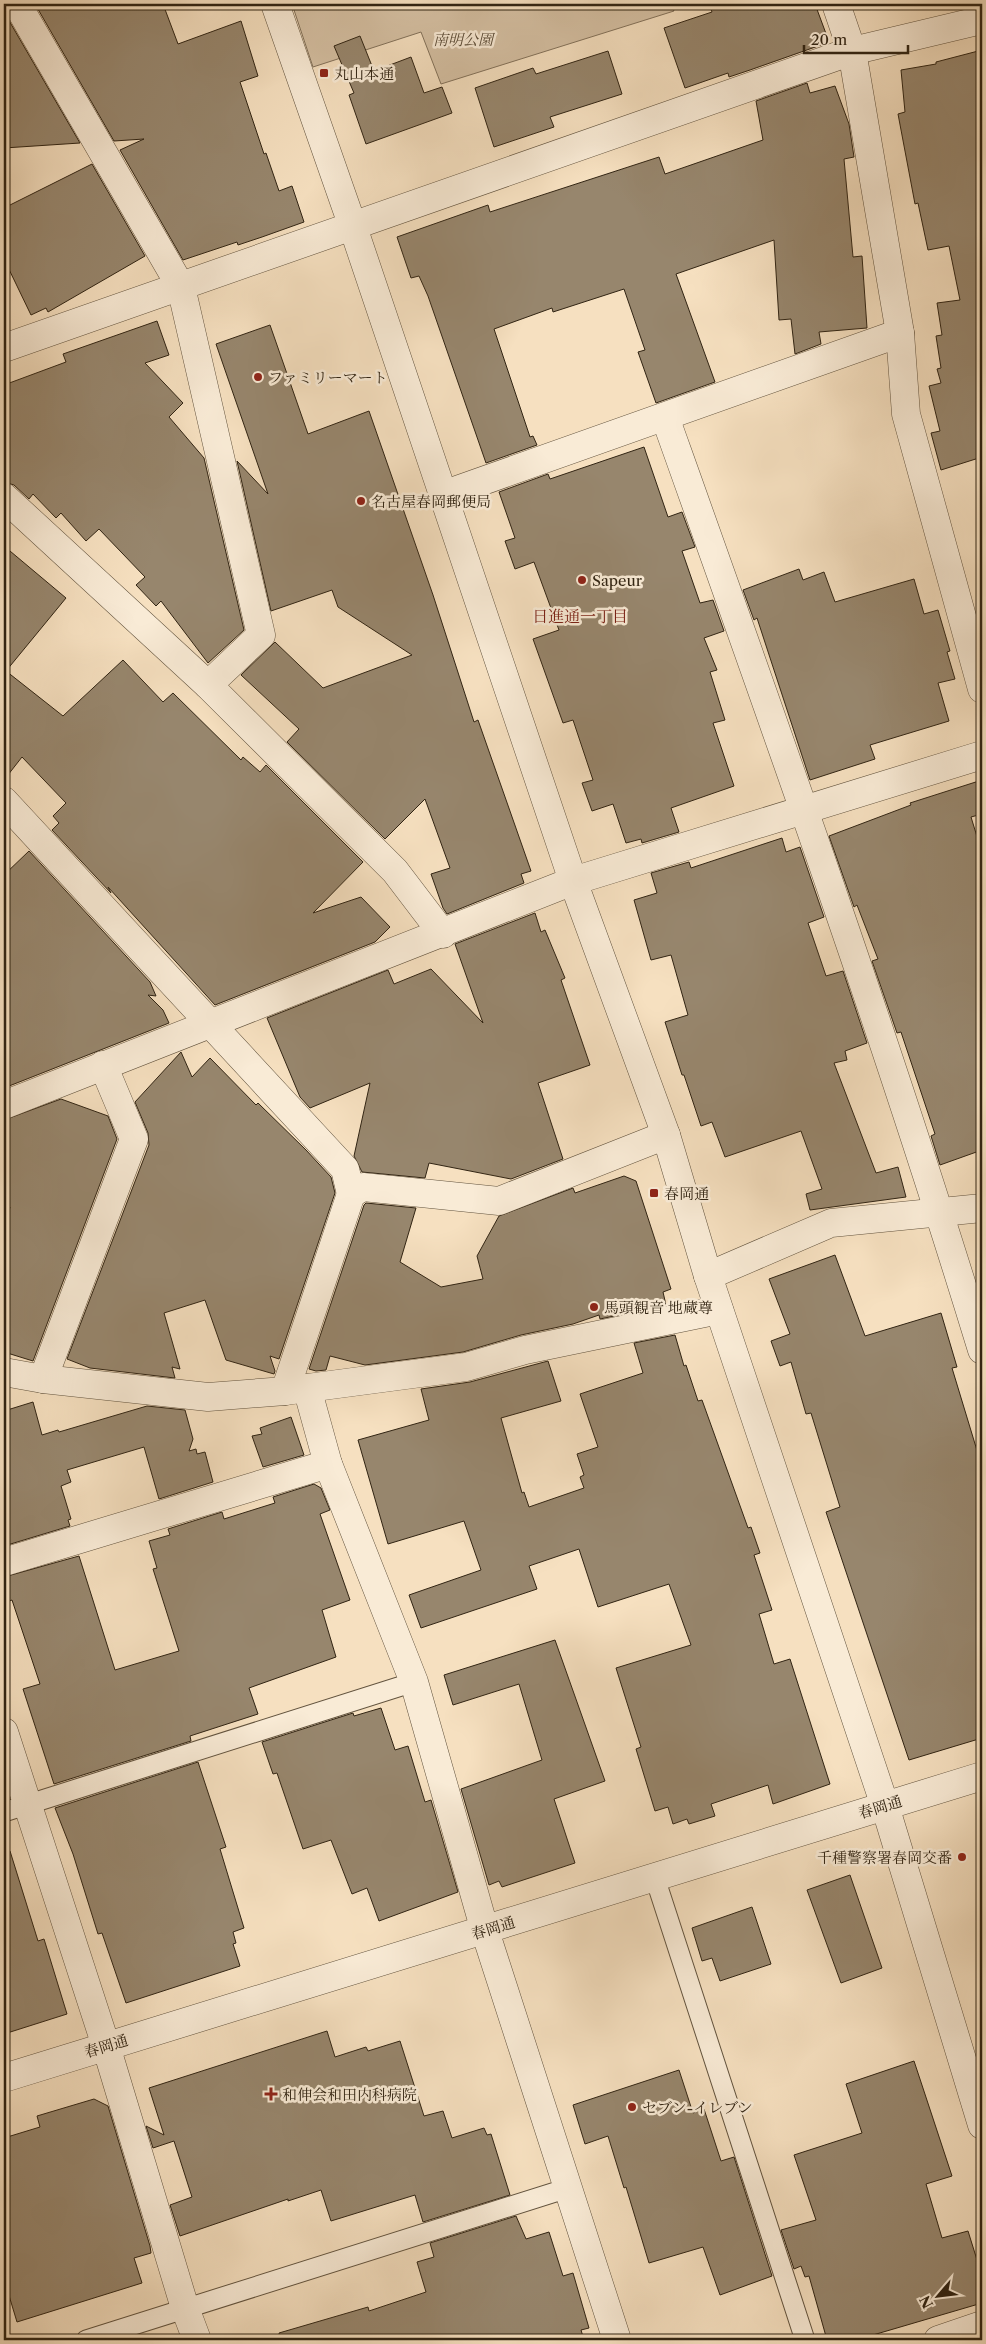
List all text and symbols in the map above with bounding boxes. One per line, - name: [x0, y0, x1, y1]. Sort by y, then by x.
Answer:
- scale bar: [804, 22, 907, 54]
- park label: 南明公園: [433, 30, 496, 49]
- text: 20 m: [811, 30, 847, 49]
- place label: 丸山本通: [334, 64, 394, 83]
- marker: 丸山本通: [318, 67, 330, 79]
- place label: ファミリーマート: [268, 368, 388, 387]
- marker: ファミリーマート: [252, 371, 264, 383]
- place label: 名古屋春岡郵便局: [371, 492, 491, 511]
- marker: 名古屋春岡郵便局: [355, 495, 367, 507]
- place label: Sapeur: [592, 571, 643, 590]
- marker: Sapeur: [576, 574, 588, 586]
- district label: 日進通一丁目: [532, 606, 628, 626]
- place label: 春岡通: [664, 1184, 709, 1203]
- marker: 春岡通: [648, 1187, 660, 1199]
- place label: 馬頭観音 地蔵尊: [604, 1298, 713, 1317]
- marker: 馬頭観音 地蔵尊: [588, 1301, 600, 1313]
- street label: 春岡通: [856, 1791, 904, 1823]
- place label: 千種警察署春岡交番: [817, 1848, 952, 1867]
- marker: 千種警察署春岡交番: [956, 1851, 968, 1863]
- street label: 春岡通: [469, 1912, 517, 1944]
- street label: 春岡通: [82, 2030, 130, 2062]
- place label: 和伸会和田内科病院: [282, 2085, 417, 2104]
- marker: 和伸会和田内科病院: [264, 2087, 278, 2101]
- place label: セブン-イレブン: [642, 2098, 753, 2117]
- marker: セブン-イレブン: [626, 2101, 638, 2113]
- north arrow: [914, 2272, 964, 2322]
- text: N: [916, 2293, 937, 2312]

